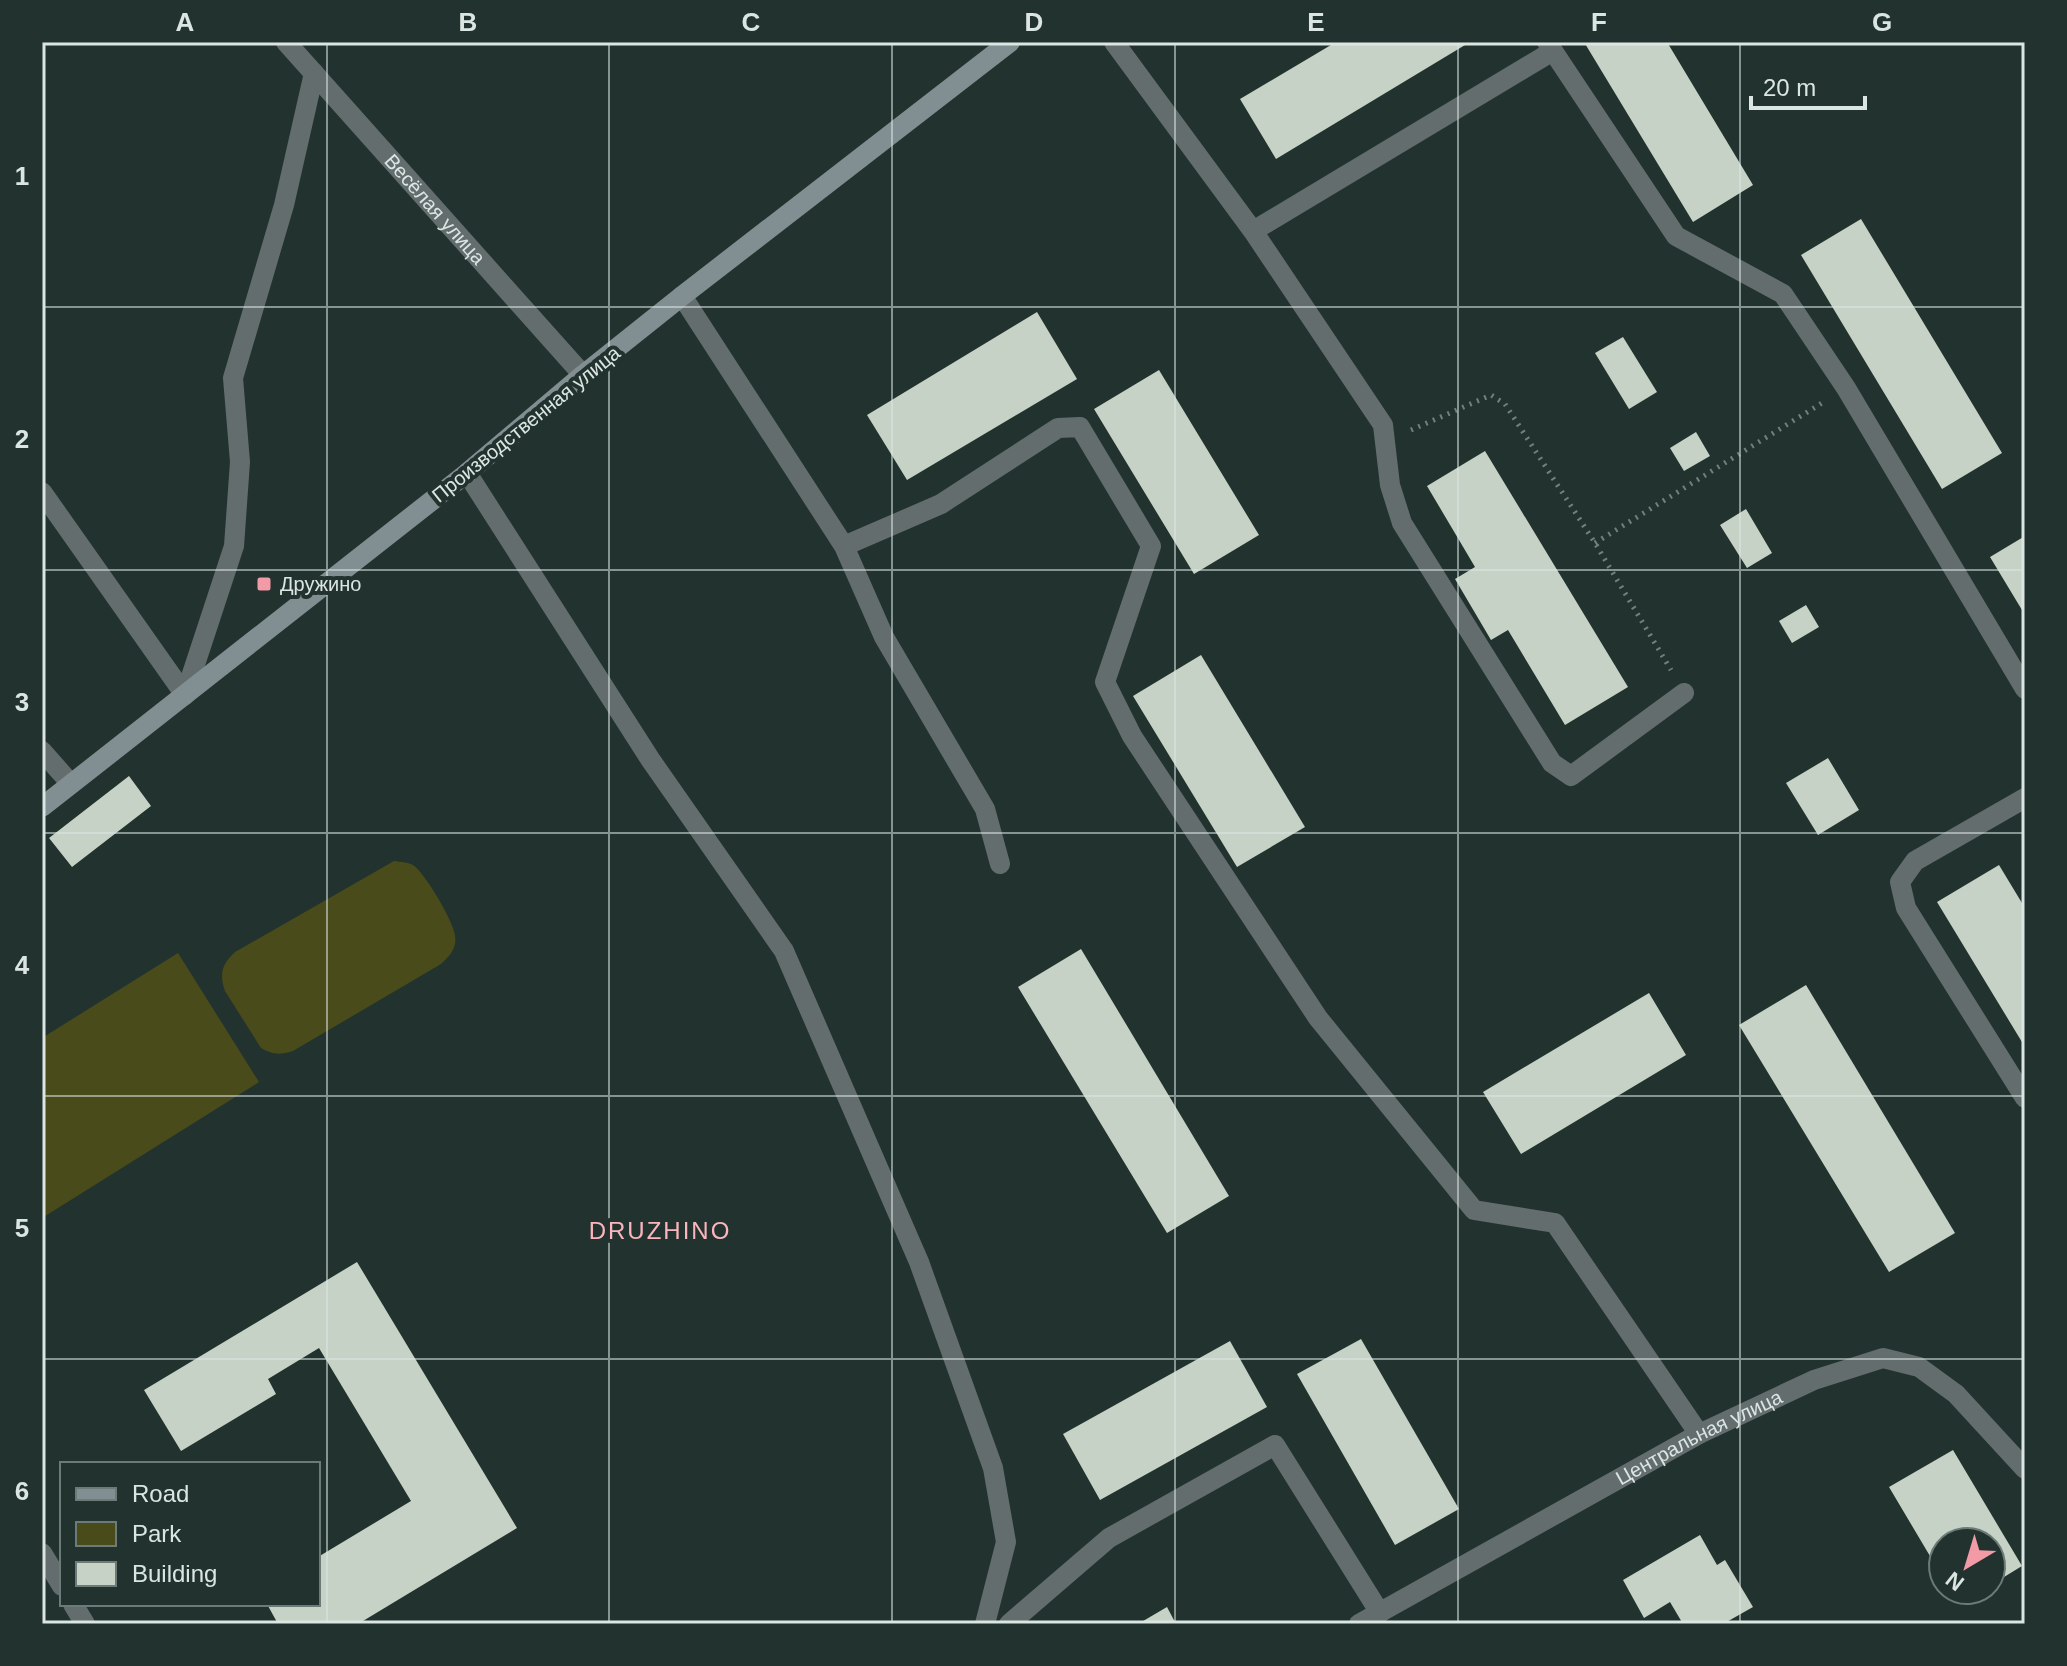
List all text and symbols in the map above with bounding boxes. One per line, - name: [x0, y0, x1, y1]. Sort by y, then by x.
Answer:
- text: A: [176, 7, 195, 37]
- text: B: [459, 7, 477, 37]
- text: C: [742, 7, 761, 37]
- text: D: [1025, 7, 1043, 37]
- text: E: [1307, 7, 1325, 37]
- text: F: [1591, 7, 1607, 37]
- text: G: [1872, 7, 1892, 37]
- scale bar: [1751, 60, 1865, 110]
- text: 20 m: [1763, 74, 1816, 101]
- street label: Весёлая улица: [380, 150, 490, 269]
- text: 1: [15, 161, 29, 191]
- street label: Производственная улица: [428, 341, 625, 506]
- text: 2: [15, 424, 29, 454]
- place label: Дружино: [280, 573, 361, 595]
- marker: Дружино: [255, 575, 273, 593]
- text: 3: [15, 687, 29, 717]
- text: 4: [15, 950, 30, 980]
- text: 5: [15, 1213, 29, 1243]
- district label: DRUZHINO: [589, 1217, 731, 1244]
- street label: Центральная улица: [1612, 1385, 1786, 1489]
- legend: [60, 1462, 320, 1606]
- text: 6: [15, 1476, 29, 1506]
- text: Road: [132, 1480, 189, 1507]
- text: Park: [132, 1520, 182, 1547]
- north arrow: [1927, 1526, 2007, 1606]
- text: Building: [132, 1560, 217, 1587]
- text: N: [1941, 1567, 1969, 1596]

